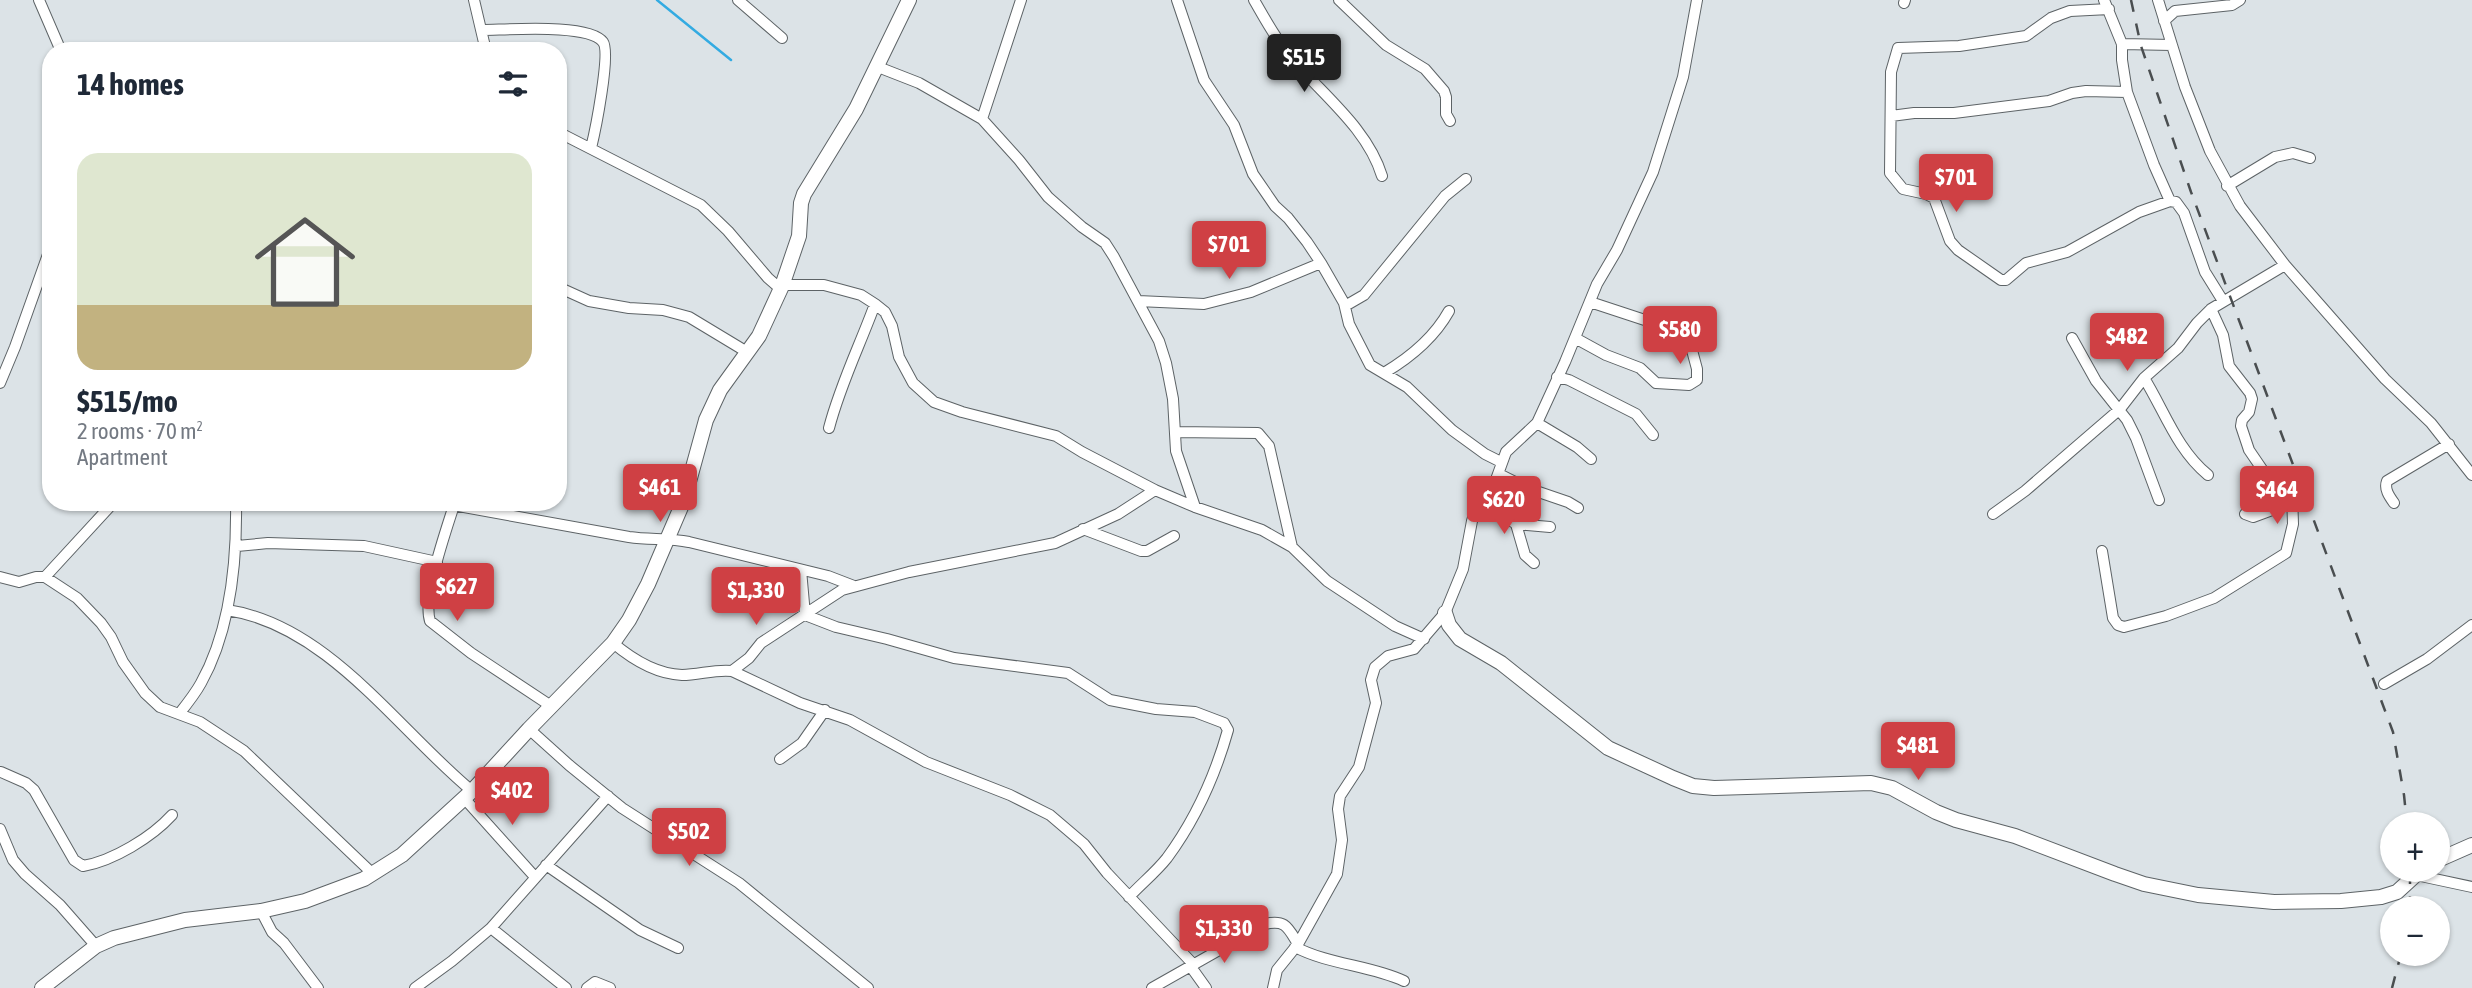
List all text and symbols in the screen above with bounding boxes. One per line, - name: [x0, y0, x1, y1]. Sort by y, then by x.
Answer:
- pin: $515: [1263, 34, 1345, 94]
- text: $515: [1283, 44, 1325, 70]
- icon: filters: [494, 65, 532, 103]
- text: 14 homes: [77, 67, 184, 101]
- pin: $701: [1915, 154, 1997, 214]
- text: $701: [1935, 164, 1977, 190]
- icon: home: [242, 199, 368, 325]
- pin: $701: [1188, 222, 1270, 281]
- text: $701: [1208, 231, 1250, 257]
- pin: $580: [1639, 306, 1721, 366]
- pin: $482: [2086, 314, 2168, 373]
- text: $580: [1659, 316, 1701, 342]
- text: $482: [2106, 323, 2148, 349]
- text: $515/mo: [77, 384, 178, 418]
- text: 2 rooms · 70 m²: [77, 418, 203, 444]
- text: Apartment: [77, 444, 168, 470]
- pin: $461: [619, 464, 701, 524]
- pin: $464: [2236, 466, 2318, 526]
- text: $461: [639, 474, 681, 500]
- pin: $620: [1463, 476, 1545, 536]
- text: $464: [2256, 476, 2298, 502]
- text: $620: [1483, 486, 1525, 512]
- pin: $627: [416, 564, 498, 623]
- pin: $1,330: [699, 568, 813, 627]
- text: $627: [436, 573, 478, 599]
- text: $1,330: [728, 577, 785, 603]
- pin: $481: [1877, 722, 1959, 782]
- text: $481: [1897, 732, 1939, 758]
- pin: $402: [471, 768, 553, 827]
- text: $402: [491, 777, 533, 803]
- pin: $502: [648, 808, 730, 868]
- map controls: [2380, 812, 2450, 966]
- button: +: [2380, 812, 2450, 882]
- text: $502: [668, 818, 710, 844]
- button: −: [2380, 896, 2450, 966]
- pin: $1,330: [1167, 906, 1281, 965]
- text: $1,330: [1196, 915, 1253, 941]

